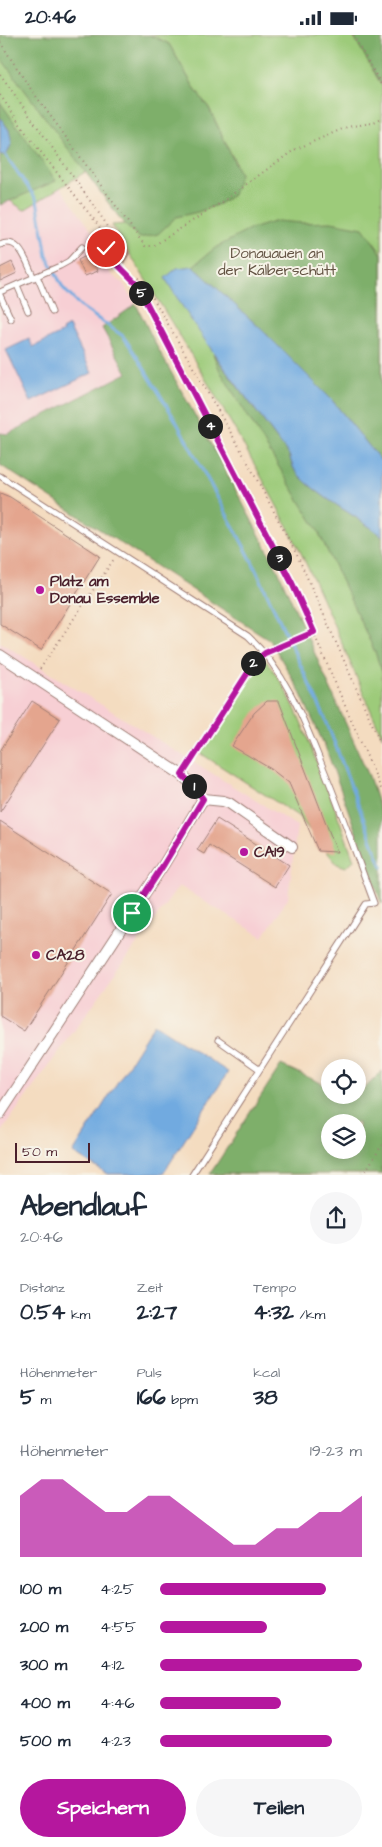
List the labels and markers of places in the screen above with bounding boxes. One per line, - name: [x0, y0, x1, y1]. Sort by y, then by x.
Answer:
- pin: [85, 227, 127, 269]
- pin: 5: [128, 281, 154, 305]
- pin: 4: [198, 413, 222, 439]
- pin: 3: [266, 545, 292, 571]
- place label: Platz am Donau Essemble: [50, 571, 160, 609]
- marker: Platz am Donau Essemble: [34, 584, 46, 596]
- pin: 2: [240, 651, 266, 675]
- pin: 1: [182, 773, 206, 799]
- place label: CA19: [254, 842, 285, 863]
- marker: CA19: [238, 846, 250, 858]
- pin: [111, 892, 153, 934]
- place label: CA28: [46, 945, 85, 966]
- marker: CA28: [30, 949, 42, 961]

